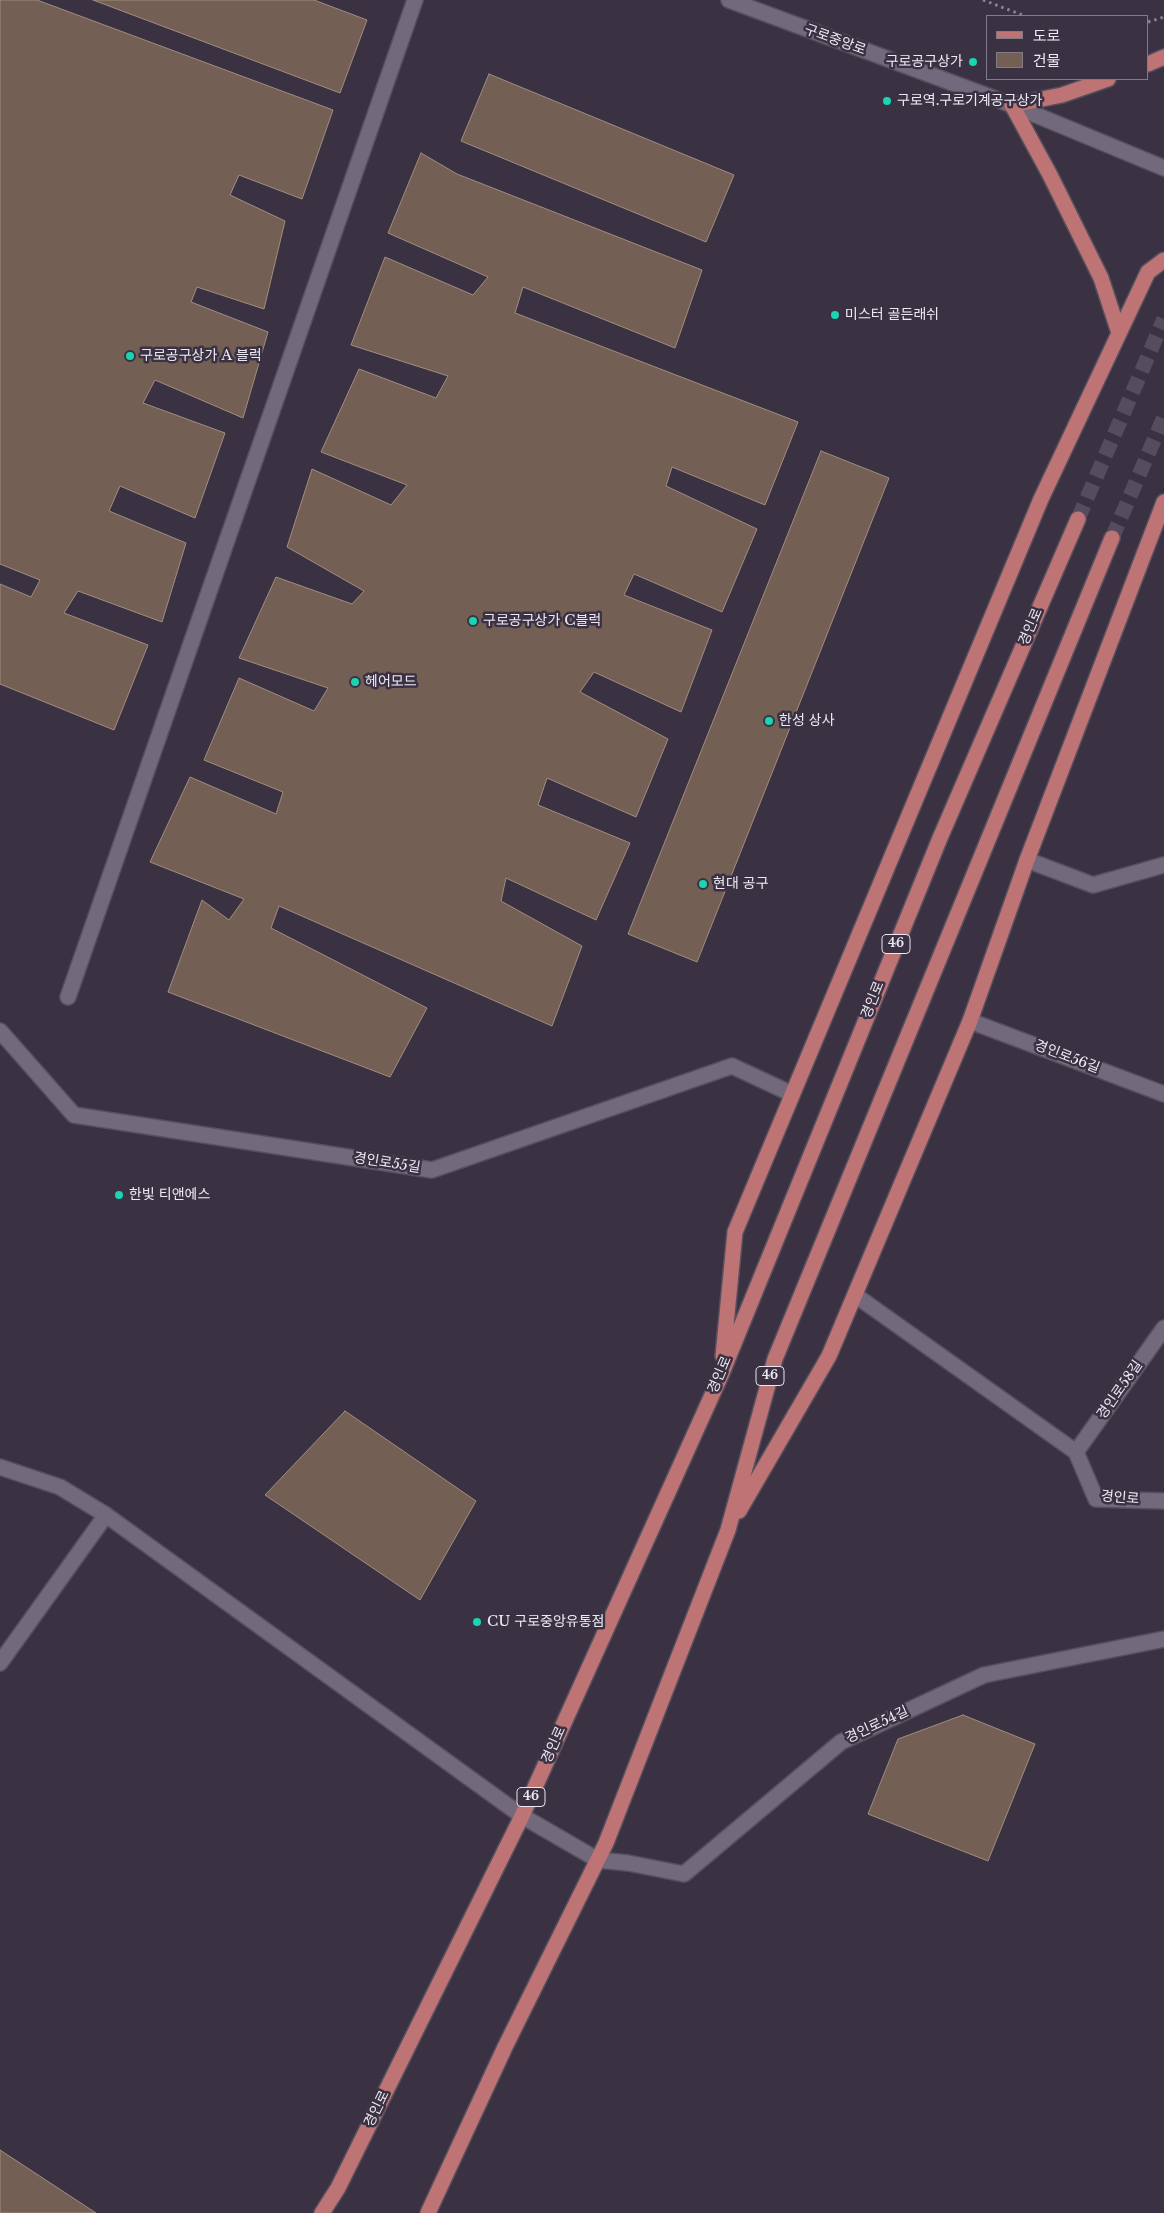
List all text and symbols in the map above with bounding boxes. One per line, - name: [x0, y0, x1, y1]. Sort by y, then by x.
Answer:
- legend: [986, 15, 1149, 80]
- street label: 구로중앙로: [802, 21, 868, 59]
- text: 도로: [1033, 26, 1061, 45]
- text: 건물: [1033, 51, 1061, 70]
- place label: 구로공구상가: [886, 54, 963, 70]
- marker: 구로공구상가: [967, 56, 979, 68]
- place label: 구로역.구로기계공구상가: [897, 93, 1042, 109]
- marker: 구로역.구로기계공구상가: [881, 95, 893, 107]
- place label: 미스터 골든래쉬: [845, 307, 939, 323]
- marker: 미스터 골든래쉬: [829, 309, 841, 321]
- place label: 구로공구상가 A 블럭: [140, 348, 262, 364]
- marker: 구로공구상가 A 블럭: [124, 350, 136, 362]
- street label: 경인로: [1016, 606, 1046, 648]
- place label: 구로공구상가 C블럭: [483, 613, 601, 629]
- marker: 구로공구상가 C블럭: [467, 615, 479, 627]
- place label: 헤어모드: [365, 674, 417, 690]
- marker: 헤어모드: [349, 676, 361, 688]
- place label: 한성 상사: [779, 713, 835, 729]
- marker: 한성 상사: [763, 715, 775, 727]
- place label: 현대 공구: [713, 876, 769, 892]
- marker: 현대 공구: [697, 878, 709, 890]
- road number: 46: [882, 934, 910, 954]
- street label: 경인로: [858, 979, 888, 1021]
- street label: 경인로56길: [1032, 1037, 1102, 1077]
- street label: 경인로55길: [352, 1149, 422, 1177]
- place label: 한빛 티앤에스: [129, 1187, 210, 1203]
- marker: 한빛 티앤에스: [113, 1189, 125, 1201]
- street label: 경인로: [705, 1354, 735, 1396]
- street label: 경인로58길: [1094, 1357, 1146, 1423]
- road number: 46: [756, 1366, 784, 1385]
- street label: 경인로: [1100, 1488, 1140, 1508]
- place label: CU 구로중앙유통점: [487, 1614, 604, 1630]
- marker: CU 구로중앙유통점: [471, 1616, 483, 1628]
- street label: 경인로54길: [843, 1703, 911, 1747]
- street label: 경인로: [538, 1724, 570, 1766]
- road number: 46: [517, 1788, 545, 1806]
- street label: 경인로: [361, 2088, 393, 2130]

